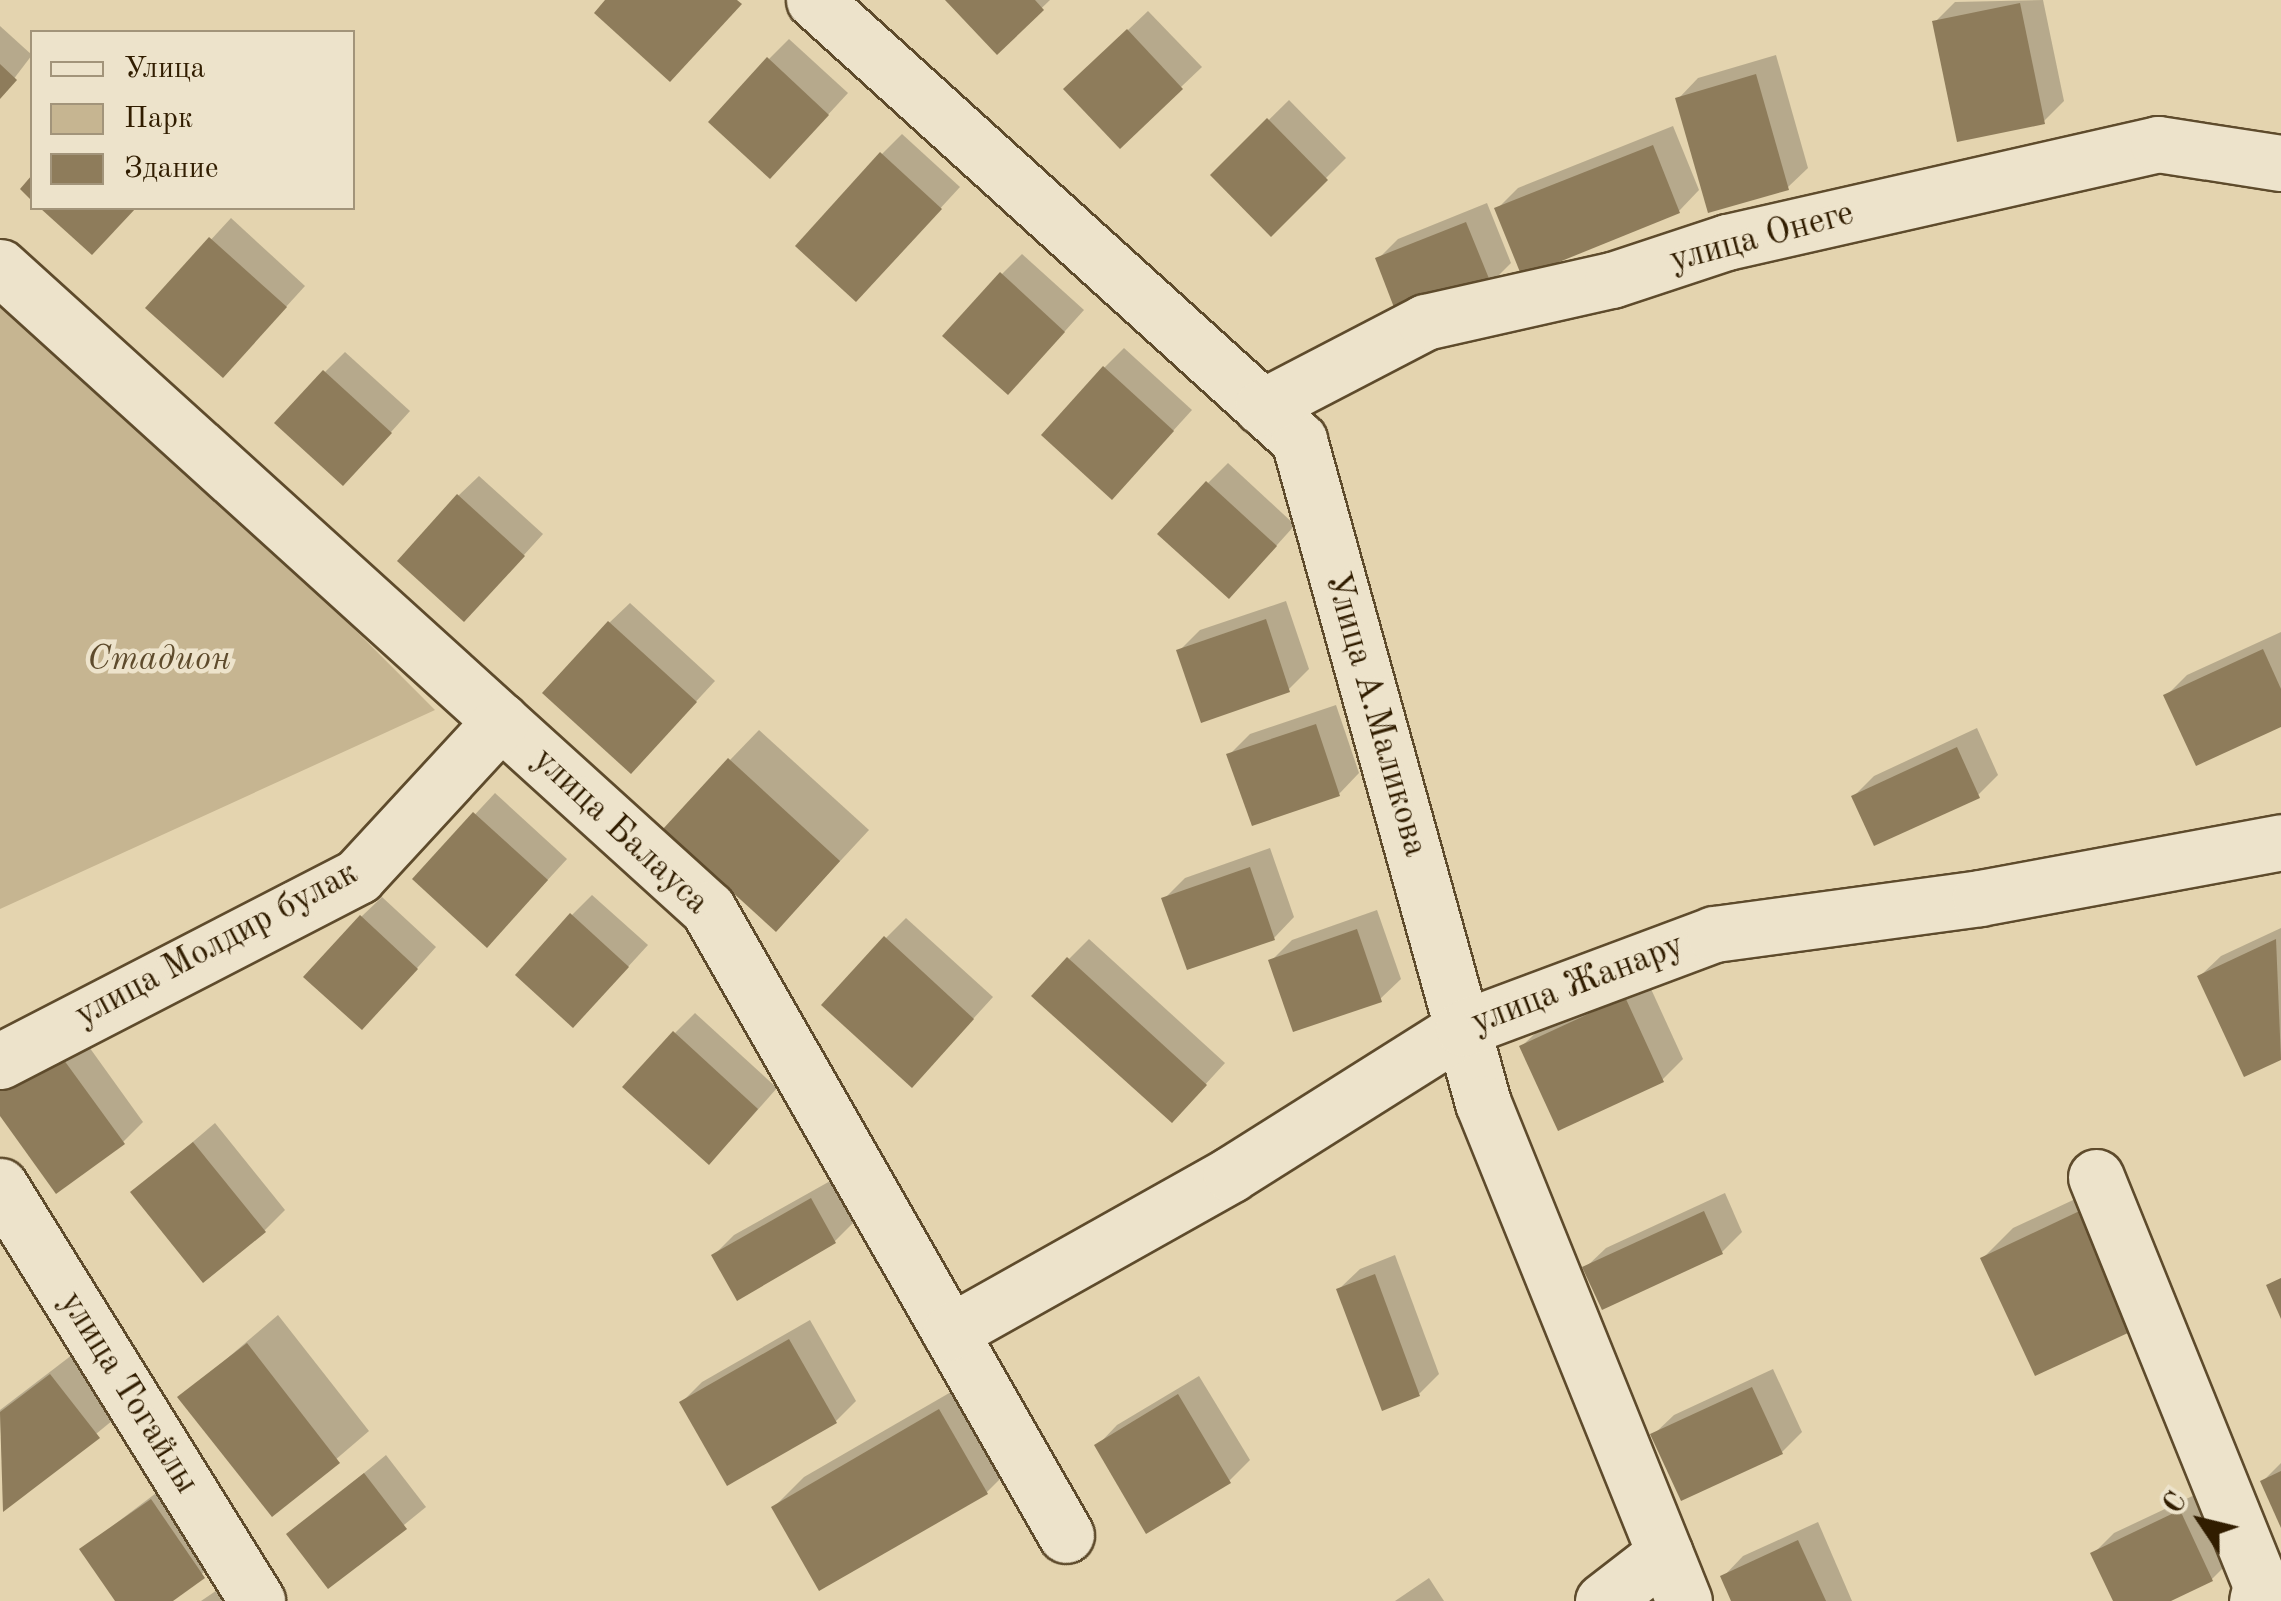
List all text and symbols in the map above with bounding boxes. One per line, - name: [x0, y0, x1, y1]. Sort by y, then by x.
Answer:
- legend: [30, 30, 355, 210]
- text: Улица: [124, 54, 205, 84]
- text: Парк: [124, 104, 193, 134]
- text: Здание: [124, 154, 219, 184]
- street label: улица Онеге: [1665, 193, 1859, 283]
- street label: Улица А.Маликова: [1314, 568, 1436, 862]
- park label: Стадион: [87, 639, 231, 681]
- street label: улица Балауса: [523, 740, 717, 924]
- street label: улица Молдир булак: [69, 853, 365, 1037]
- street label: улица Жанару: [1466, 925, 1690, 1045]
- street label: улица Тогайлы: [49, 1284, 207, 1502]
- north arrow: [2151, 1471, 2251, 1571]
- text: С: [2160, 1488, 2193, 1519]

